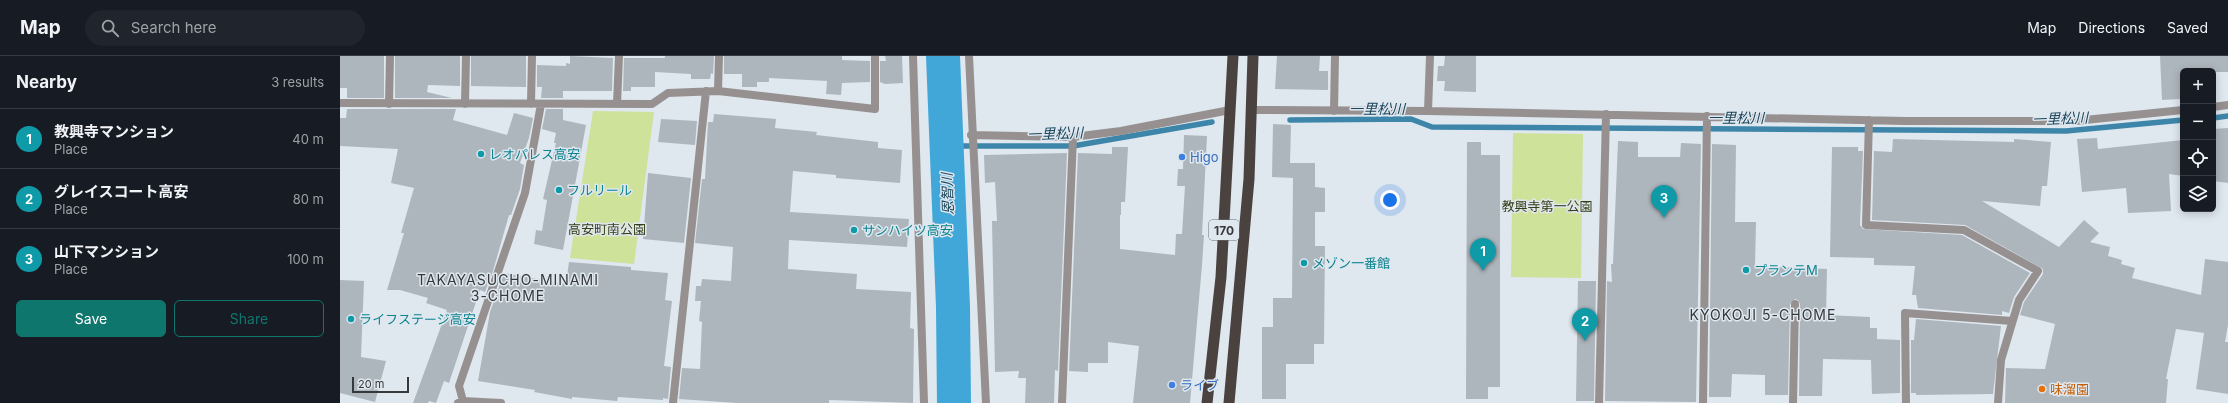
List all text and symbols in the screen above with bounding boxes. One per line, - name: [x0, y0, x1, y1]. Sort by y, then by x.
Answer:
- search box: [85, 10, 365, 46]
- text: Map: [20, 16, 61, 39]
- icon: search: [99, 17, 121, 39]
- text: Search here: [131, 18, 216, 37]
- text: Map: [2027, 19, 2056, 36]
- text: Directions: [2078, 19, 2145, 36]
- text: Saved: [2167, 19, 2208, 36]
- map controls: [2180, 68, 2216, 212]
- button: +: [2180, 68, 2216, 104]
- text: Nearby: [16, 72, 77, 92]
- text: 3 results: [271, 74, 324, 90]
- water label: 一里松川: [1349, 100, 1407, 117]
- button: −: [2180, 104, 2216, 140]
- water label: 一里松川: [2032, 108, 2090, 127]
- water label: 一里松川: [1708, 109, 1766, 126]
- text: 教興寺マンション: [54, 122, 174, 141]
- water label: 一里松川: [1027, 123, 1085, 142]
- text: 1: [26, 131, 32, 147]
- text: 40 m: [292, 131, 324, 147]
- button: locate: [2180, 140, 2216, 176]
- text: Place: [54, 141, 88, 157]
- place label: レオパレス高安: [489, 146, 580, 162]
- marker: レオパレス高安: [476, 149, 486, 159]
- place label: Higo: [1190, 149, 1219, 165]
- marker: Higo: [1177, 152, 1187, 162]
- water label: 恩智川: [938, 171, 956, 215]
- button: layers: [2180, 176, 2216, 212]
- text: グレイスコート高安: [54, 182, 189, 201]
- place label: フルリール: [567, 182, 632, 198]
- marker: フルリール: [554, 185, 564, 195]
- pin: 3: [1651, 185, 1677, 218]
- your location: [1380, 190, 1400, 210]
- text: 2: [25, 191, 33, 207]
- text: 80 m: [293, 191, 324, 207]
- park label: 教興寺第一公園: [1501, 198, 1593, 214]
- text: Place: [54, 201, 88, 217]
- road number: 170: [1209, 220, 1239, 240]
- park label: 高安町南公園: [568, 221, 646, 237]
- place label: サンハイツ高安: [862, 222, 953, 238]
- marker: サンハイツ高安: [849, 225, 859, 235]
- pin: 1: [1470, 238, 1496, 271]
- text: 山下マンション: [54, 242, 159, 261]
- text: 3: [25, 251, 33, 267]
- text: 100 m: [287, 251, 324, 267]
- place label: メゾン一番館: [1312, 255, 1390, 271]
- marker: メゾン一番館: [1299, 258, 1309, 268]
- text: Place: [54, 261, 88, 277]
- place label: プランテM: [1754, 262, 1818, 278]
- marker: プランテM: [1741, 265, 1751, 275]
- district label: TAKAYASUCHO-MINAMI 3-CHOME: [417, 271, 599, 304]
- button: Save: [16, 300, 166, 337]
- button: Share: [174, 300, 324, 337]
- district label: KYOKOJI 5-CHOME: [1690, 306, 1836, 323]
- pin: 2: [1572, 308, 1598, 341]
- place label: ライフステージ高安: [359, 311, 476, 327]
- marker: ライフステージ高安: [346, 314, 356, 324]
- scale bar: [352, 375, 409, 394]
- text: 20 m: [358, 377, 384, 391]
- place label: ライブ: [1180, 377, 1219, 393]
- marker: ライブ: [1167, 380, 1177, 390]
- place label: 味溜園: [2050, 381, 2089, 397]
- marker: 味溜園: [2037, 384, 2047, 394]

